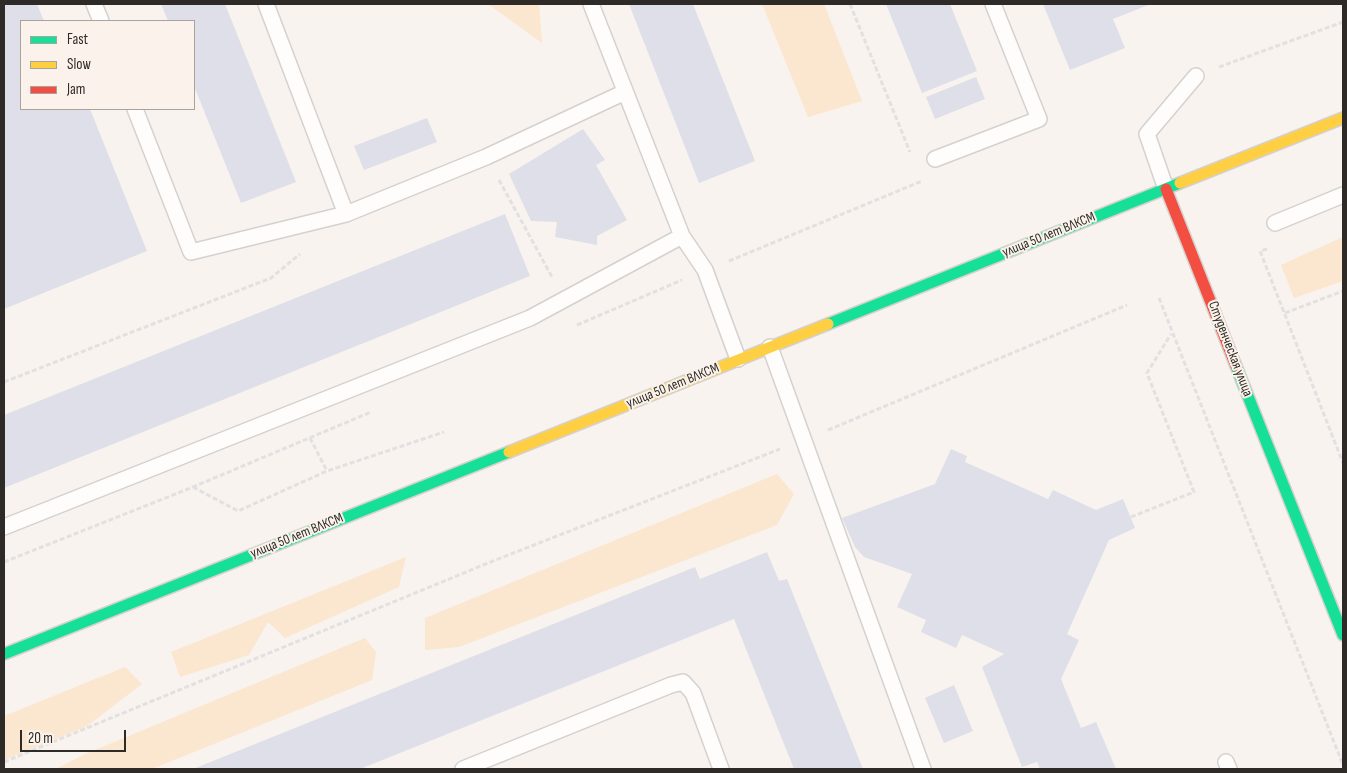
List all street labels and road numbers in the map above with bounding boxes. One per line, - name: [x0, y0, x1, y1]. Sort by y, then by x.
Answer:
- street label: улица 50 лет ВЛКСМ: [1000, 209, 1098, 261]
- street label: Студенческая улица: [1204, 299, 1256, 399]
- street label: улица 50 лет ВЛКСМ: [624, 360, 722, 412]
- street label: улица 50 лет ВЛКСМ: [248, 510, 346, 562]

